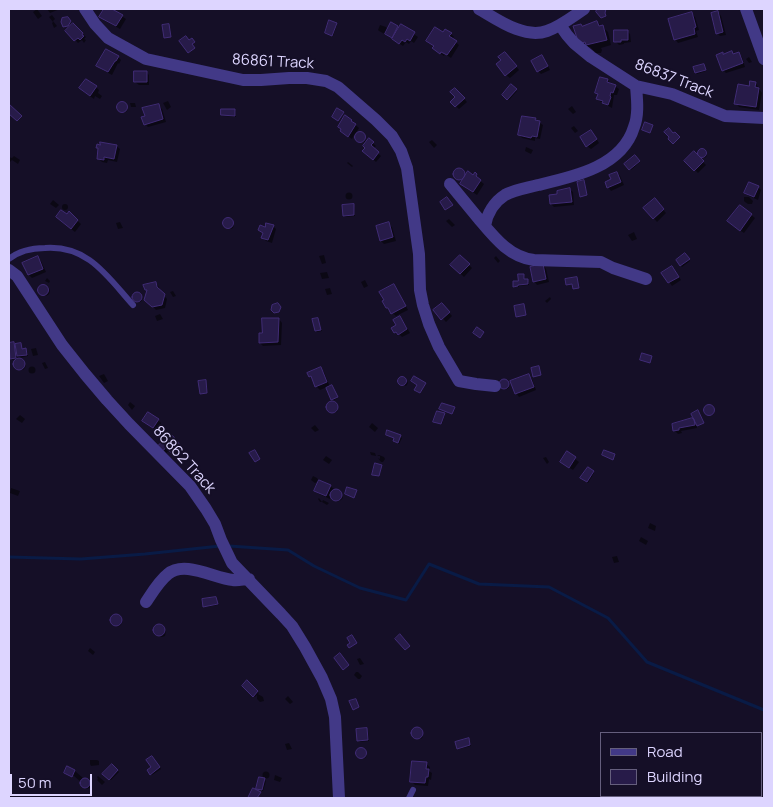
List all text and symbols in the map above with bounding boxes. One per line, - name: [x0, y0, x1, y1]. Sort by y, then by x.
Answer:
- street label: 86861 Track: [232, 51, 314, 73]
- street label: 86837 Track: [632, 56, 716, 102]
- street label: 86862 Track: [149, 422, 219, 498]
- legend: [600, 732, 763, 797]
- text: Road: [647, 741, 683, 762]
- scale bar: [12, 764, 95, 796]
- text: Building: [647, 766, 702, 787]
- text: 50 m: [18, 772, 52, 793]

